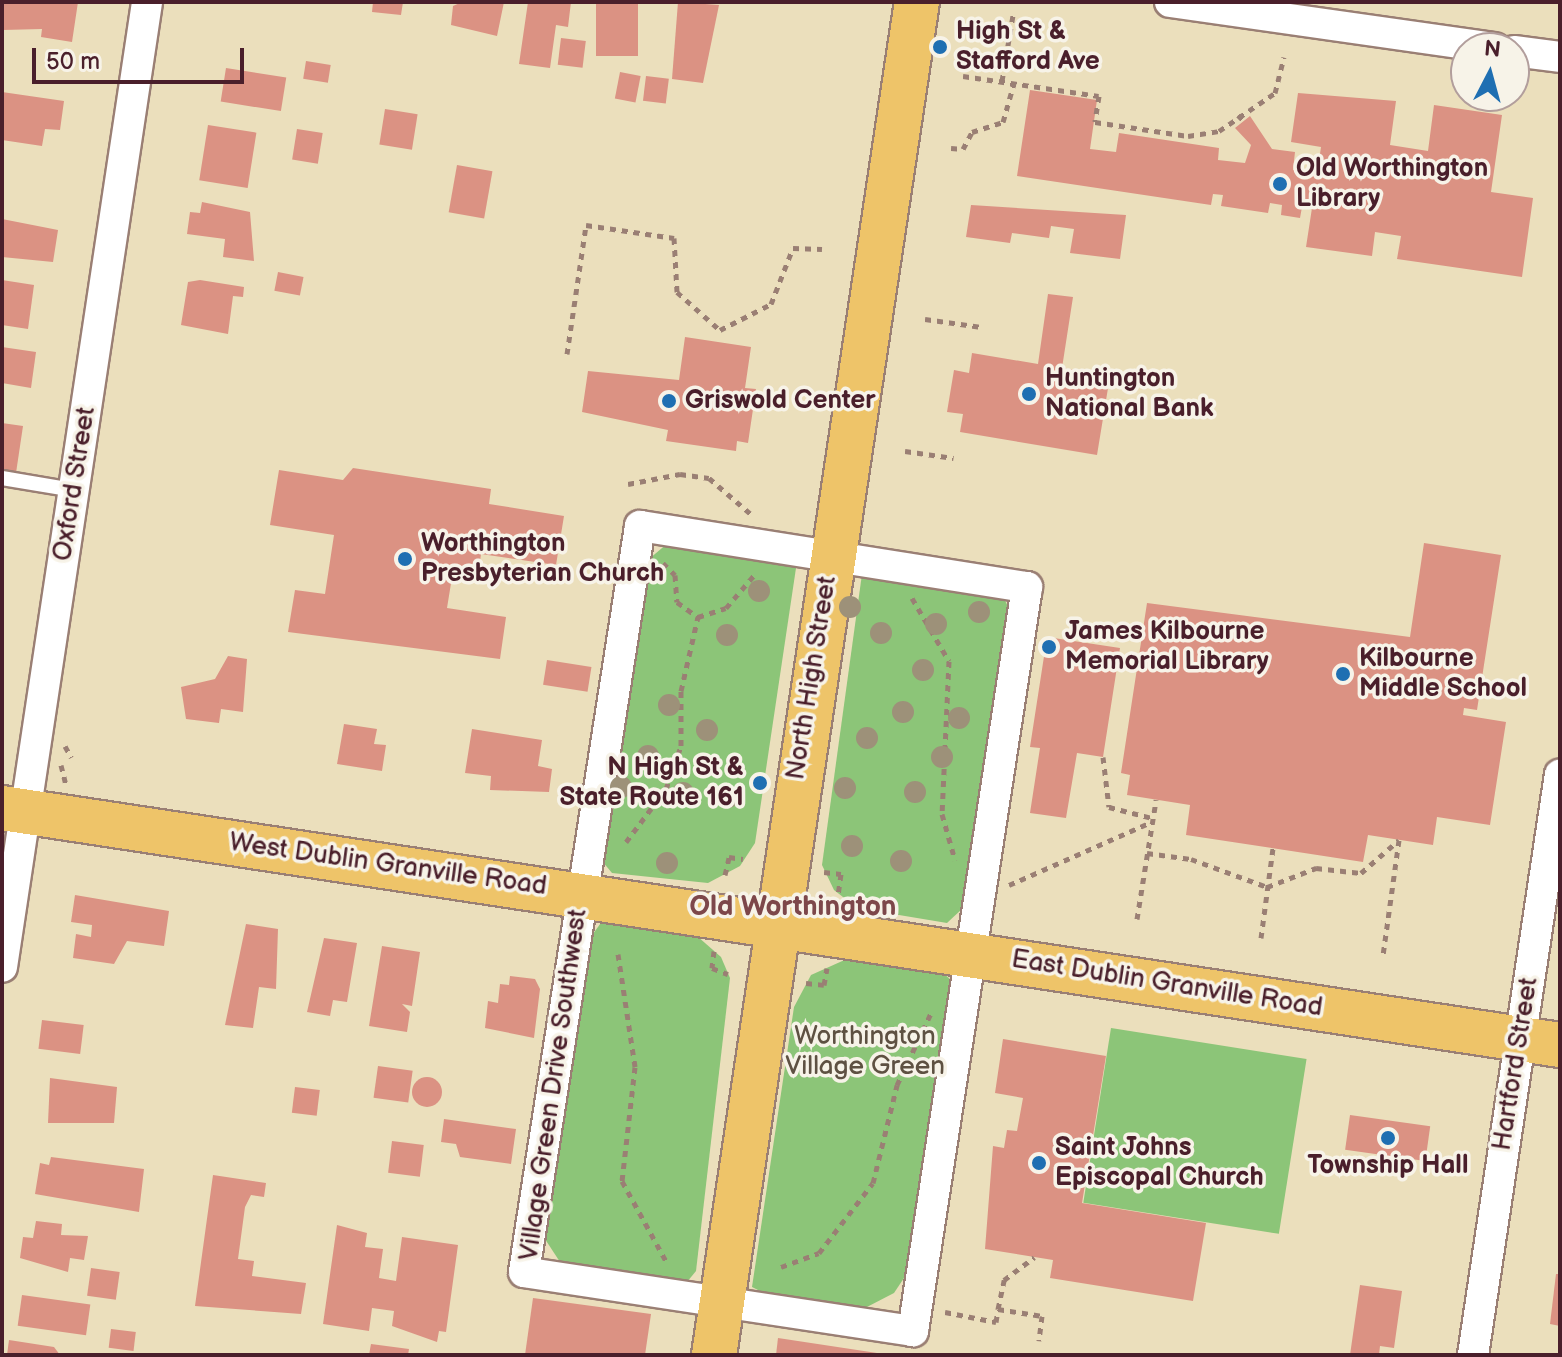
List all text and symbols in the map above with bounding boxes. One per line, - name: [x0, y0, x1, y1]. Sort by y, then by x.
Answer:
- place label: High St & Stafford Ave: [956, 16, 1100, 78]
- scale bar: [36, 32, 248, 82]
- north arrow: [1450, 32, 1530, 112]
- text: N: [1483, 35, 1502, 64]
- marker: High St & Stafford Ave: [931, 38, 949, 56]
- text: 50 m: [46, 47, 100, 76]
- place label: Old Worthington Library: [1296, 153, 1488, 214]
- marker: Old Worthington Library: [1271, 175, 1289, 193]
- place label: Huntington National Bank: [1045, 363, 1214, 424]
- place label: Griswold Center: [685, 385, 876, 417]
- marker: Huntington National Bank: [1020, 385, 1038, 403]
- marker: Griswold Center: [660, 392, 678, 410]
- street label: Oxford Street: [47, 405, 103, 563]
- place label: Worthington Presbyterian Church: [421, 528, 664, 590]
- marker: Worthington Presbyterian Church: [396, 550, 414, 568]
- street label: North High Street: [780, 574, 844, 782]
- place label: James Kilbourne Memorial Library: [1065, 616, 1269, 678]
- marker: James Kilbourne Memorial Library: [1040, 638, 1058, 656]
- place label: Kilbourne Middle School: [1359, 643, 1527, 704]
- marker: Kilbourne Middle School: [1334, 665, 1352, 683]
- place label: N High St & State Route 161: [560, 752, 744, 814]
- marker: N High St & State Route 161: [751, 774, 769, 792]
- street label: West Dublin Granville Road: [227, 827, 549, 903]
- district label: Old Worthington: [690, 890, 896, 924]
- street label: Village Green Drive Southwest: [514, 907, 594, 1263]
- street label: East Dublin Granville Road: [1009, 944, 1325, 1024]
- street label: Hartford Street: [1487, 975, 1545, 1153]
- park label: Worthington Village Green: [785, 1021, 945, 1082]
- marker: Township Hall: [1379, 1129, 1397, 1147]
- place label: Saint Johns Episcopal Church: [1055, 1132, 1264, 1194]
- place label: Township Hall: [1308, 1150, 1468, 1182]
- marker: Saint Johns Episcopal Church: [1030, 1154, 1048, 1172]

